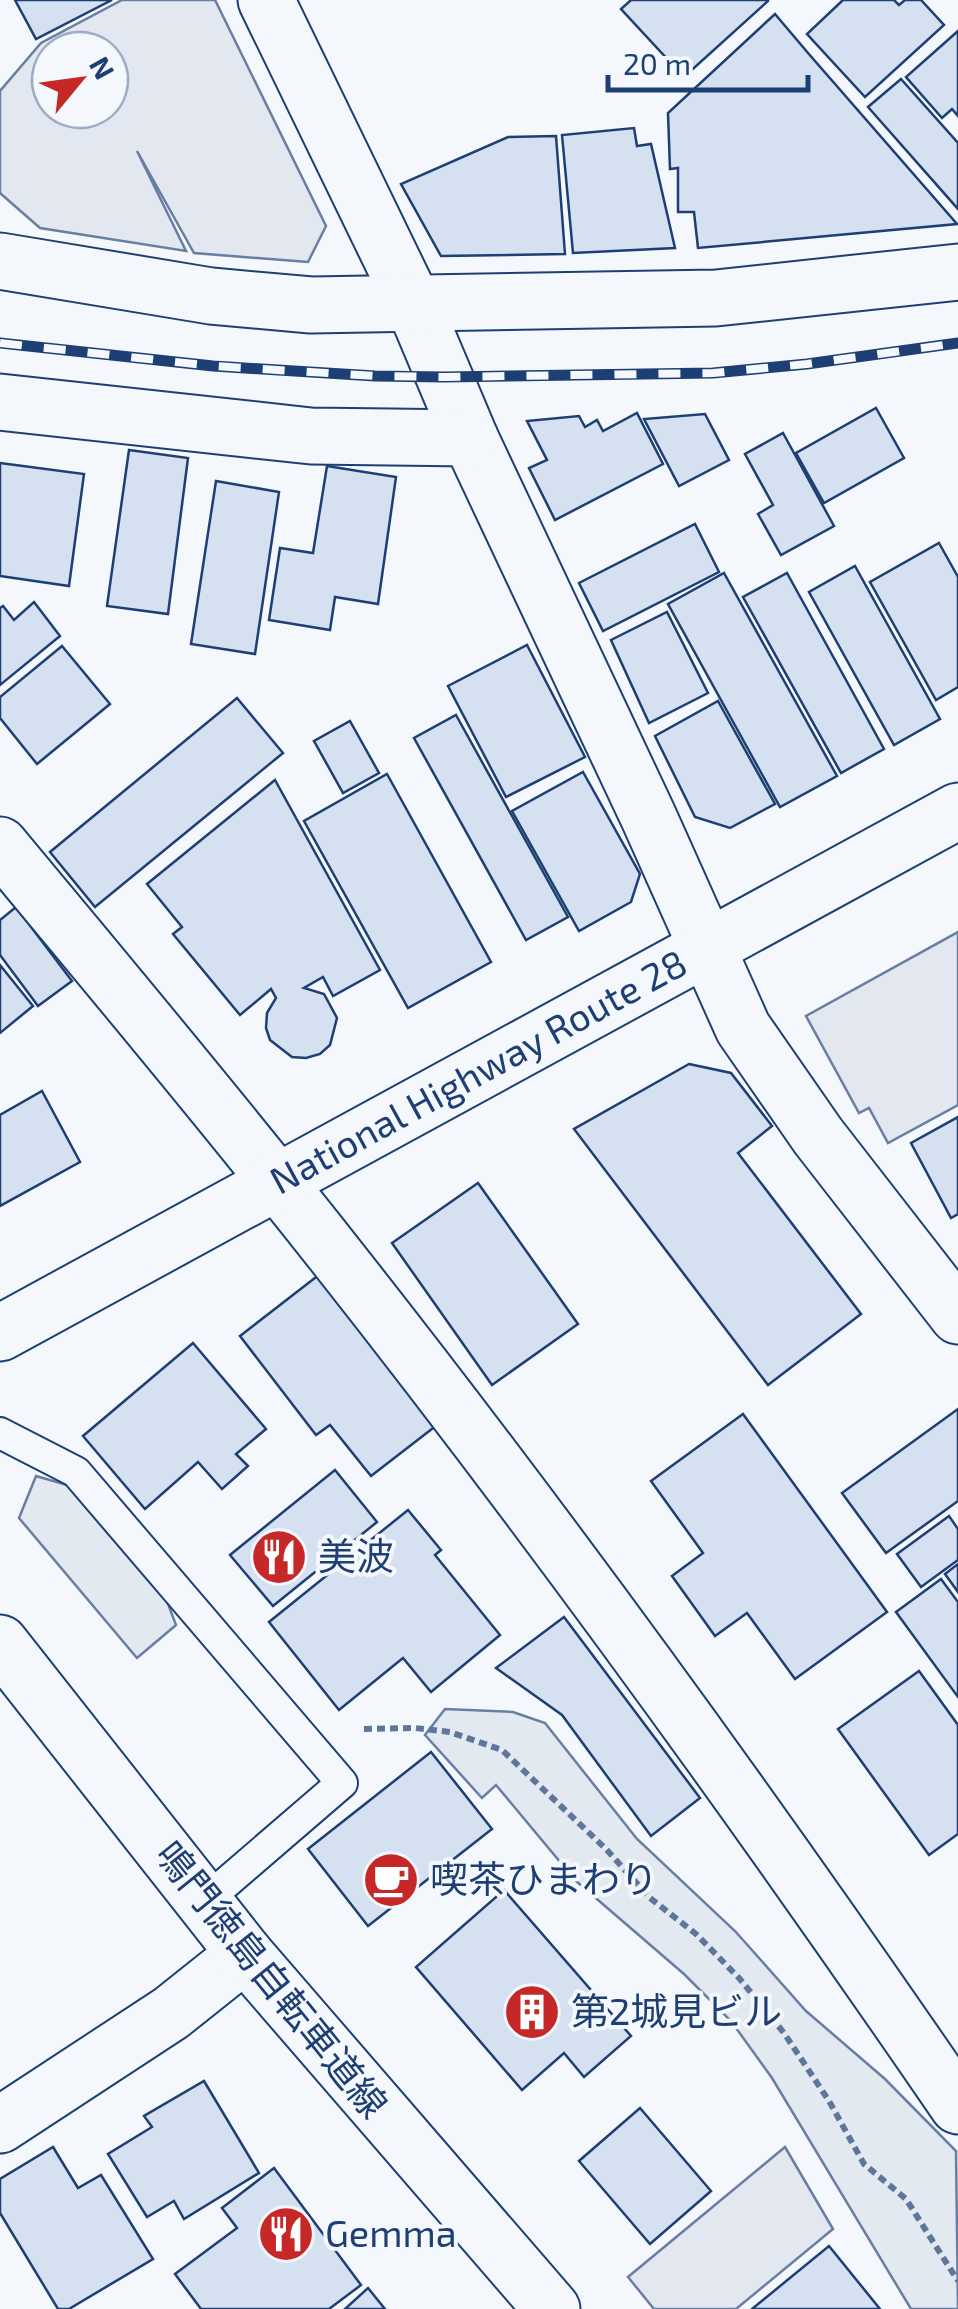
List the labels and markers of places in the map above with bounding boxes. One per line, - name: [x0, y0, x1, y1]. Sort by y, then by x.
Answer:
- restaurant icon: 美波: [249, 1527, 309, 1587]
- place label: 美波: [318, 1532, 394, 1578]
- cafe icon: 喫茶ひまわり: [361, 1850, 421, 1910]
- place label: 喫茶ひまわり: [430, 1855, 658, 1901]
- building icon: 第2城見ビル: [502, 1982, 562, 2042]
- place label: 第2城見ビル: [571, 1987, 782, 2033]
- restaurant icon: Gemma: [256, 2204, 316, 2264]
- place label: Gemma: [325, 2209, 457, 2255]

